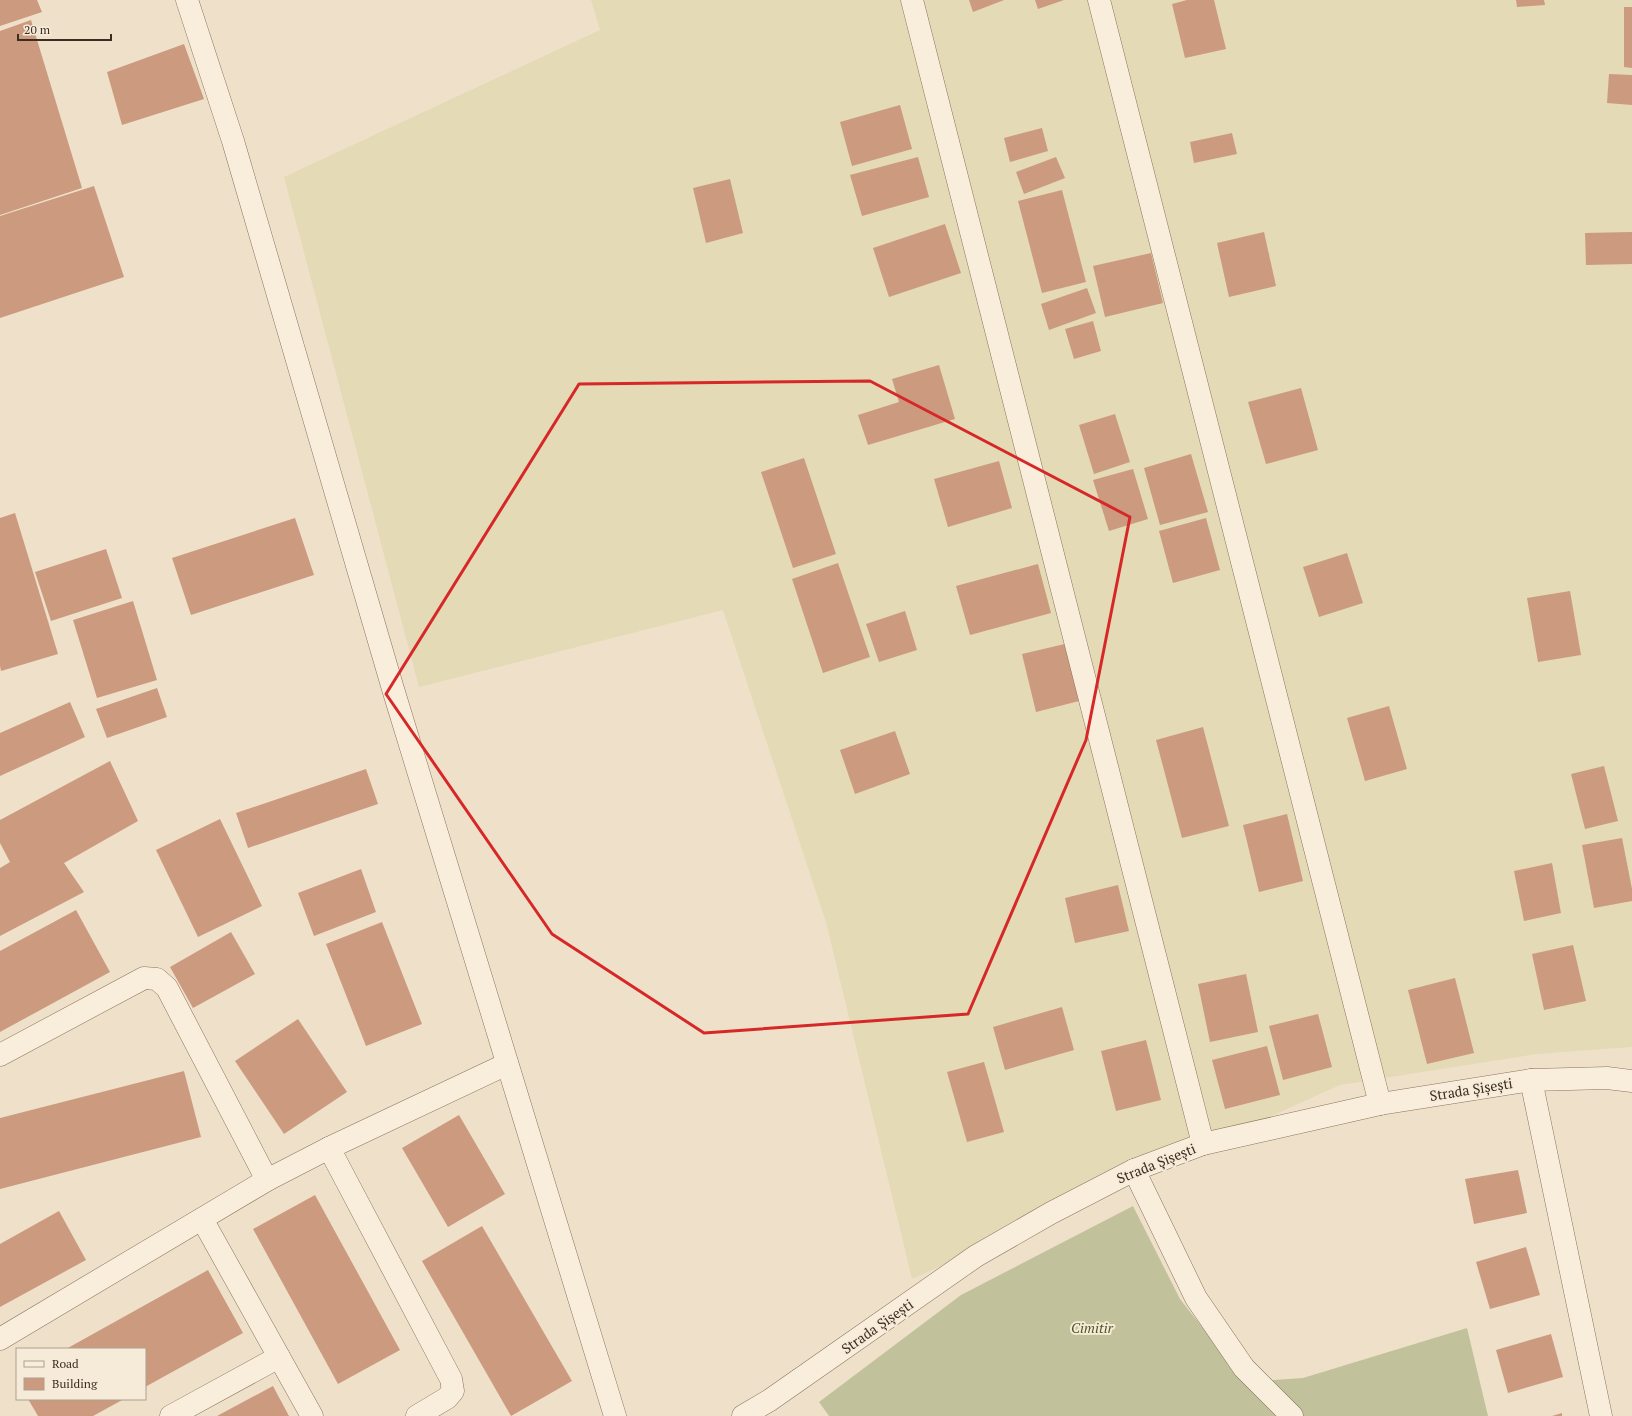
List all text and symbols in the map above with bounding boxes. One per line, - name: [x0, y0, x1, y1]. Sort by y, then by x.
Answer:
- scale bar: [18, 16, 111, 42]
- text: 20 m: [24, 22, 51, 37]
- street label: Strada Șișești: [1428, 1073, 1514, 1105]
- street label: Strada Șișești: [1114, 1139, 1198, 1187]
- street label: Strada Șișești: [837, 1294, 917, 1358]
- park label: Cimitir: [1071, 1318, 1114, 1337]
- legend: [16, 1348, 146, 1400]
- text: Road: [52, 1356, 79, 1371]
- text: Building: [52, 1376, 98, 1391]

